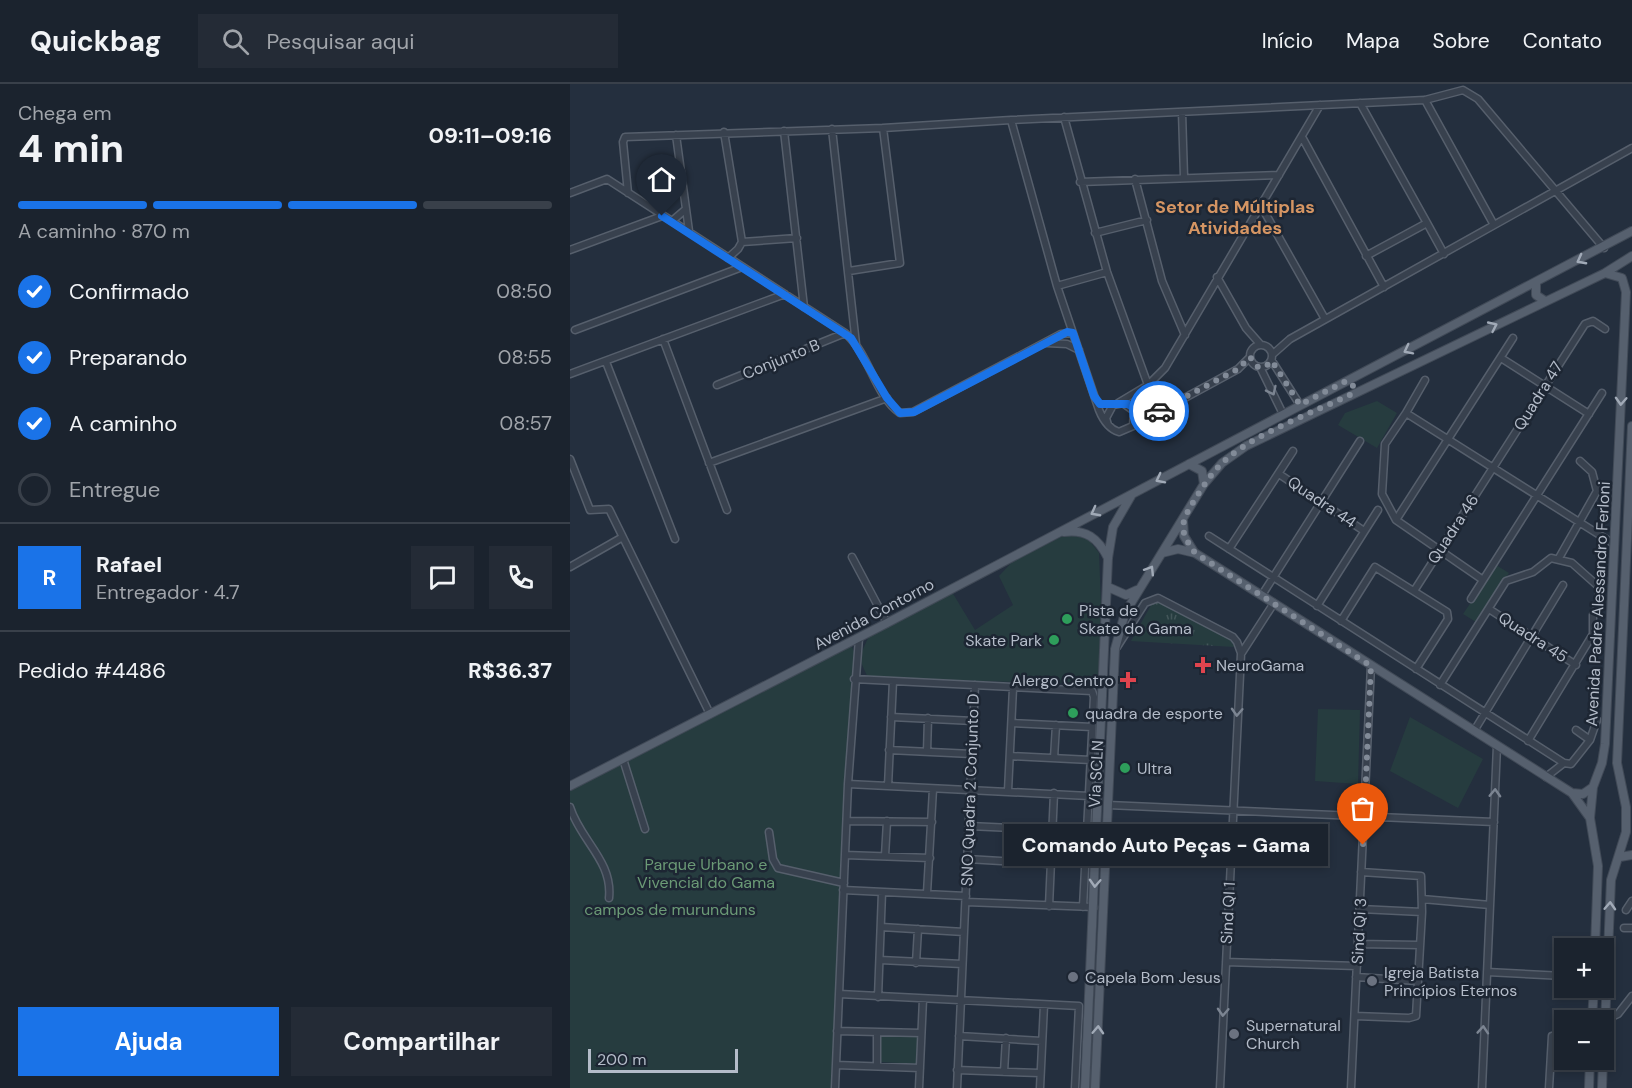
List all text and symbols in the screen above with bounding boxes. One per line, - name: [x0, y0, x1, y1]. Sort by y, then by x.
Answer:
- search box: [198, 14, 618, 68]
- text: Quickbag: [30, 23, 162, 60]
- icon: search: [219, 25, 252, 58]
- text: Pesquisar aqui: [267, 27, 415, 56]
- text: Início: [1262, 27, 1313, 55]
- text: Mapa: [1346, 27, 1400, 55]
- text: Sobre: [1433, 27, 1490, 55]
- text: Contato: [1523, 27, 1602, 55]
- text: Chega em: [18, 100, 112, 126]
- text: 09:11–09:16: [429, 121, 552, 150]
- text: 4 min: [18, 123, 124, 174]
- pin: [636, 154, 687, 216]
- icon: home: [645, 163, 678, 196]
- district label: Setor de Múltiplas Atividades: [1155, 195, 1315, 240]
- text: A caminho · 870 m: [18, 218, 190, 244]
- one-way arrow: [1577, 253, 1587, 264]
- icon: check: [18, 275, 51, 308]
- text: Confirmado: [69, 277, 189, 306]
- text: 08:50: [496, 278, 552, 304]
- one-way arrow: [1486, 322, 1497, 334]
- street label: Conjunto B: [739, 334, 823, 384]
- icon: check: [18, 341, 51, 374]
- text: Preparando: [69, 343, 187, 372]
- one-way arrow: [1404, 343, 1415, 354]
- text: 08:55: [498, 344, 552, 370]
- street label: Quadra 47: [1509, 358, 1567, 434]
- courier: [1129, 381, 1189, 441]
- one-way arrow: [1264, 384, 1276, 395]
- icon: car: [1143, 395, 1176, 428]
- one-way arrow: [1614, 396, 1627, 405]
- icon: check: [18, 407, 51, 440]
- text: A caminho: [69, 409, 177, 438]
- text: 08:57: [500, 410, 552, 436]
- street label: Quadra 44: [1284, 471, 1361, 533]
- one-way arrow: [1156, 472, 1167, 483]
- text: Entregue: [69, 475, 160, 504]
- street label: Avenida Padre Alessandro Ferloni: [1581, 481, 1615, 727]
- street label: Quadra 46: [1423, 490, 1483, 568]
- one-way arrow: [1091, 505, 1101, 516]
- button: chat: [411, 546, 474, 609]
- button: phone: [489, 546, 552, 609]
- text: Rafael: [96, 550, 162, 579]
- text: R: [43, 563, 56, 592]
- one-way arrow: [1143, 566, 1155, 576]
- street label: Avenida Contorno: [810, 573, 938, 655]
- text: Entregador · 4.7: [96, 579, 240, 605]
- place label: Pista de Skate do Gama: [1079, 600, 1192, 639]
- street label: Quadra 45: [1494, 607, 1572, 667]
- marker: Pista de Skate do Gama: [1060, 612, 1074, 626]
- place label: Skate Park: [965, 630, 1042, 651]
- marker: Skate Park: [1047, 633, 1061, 647]
- place label: NeuroGama: [1216, 655, 1304, 676]
- text: Pedido #4486: [18, 656, 166, 685]
- text: R$36.37: [468, 656, 552, 685]
- marker: NeuroGama: [1194, 656, 1212, 674]
- place label: Alergo Centro: [1012, 670, 1114, 691]
- marker: Alergo Centro: [1119, 671, 1137, 689]
- street label: SNO Quadra 2 Conjunto D: [956, 693, 984, 887]
- place label: quadra de esporte: [1085, 703, 1223, 724]
- marker: quadra de esporte: [1066, 706, 1080, 720]
- one-way arrow: [1231, 708, 1244, 717]
- street label: Via SCLN: [1084, 740, 1108, 808]
- place label: Ultra: [1137, 758, 1172, 779]
- marker: Ultra: [1118, 761, 1132, 775]
- pin: [1337, 783, 1388, 845]
- one-way arrow: [1489, 788, 1501, 797]
- icon: bag: [1346, 792, 1379, 825]
- callout: Comando Auto Peças - Gama: [1003, 824, 1327, 866]
- text: Comando Auto Peças - Gama: [1022, 832, 1310, 858]
- park label: Parque Urbano e Vivencial do Gama: [637, 854, 775, 893]
- one-way arrow: [1089, 879, 1101, 888]
- street label: Sind QI 1: [1216, 882, 1240, 944]
- street label: Sind Qi 3: [1347, 897, 1371, 965]
- park label: campos de murunduns: [584, 899, 756, 920]
- one-way arrow: [1603, 902, 1616, 911]
- map controls: [1554, 938, 1614, 1070]
- button: +: [1554, 938, 1614, 998]
- place label: Igreja Batista Princípios Eternos: [1384, 962, 1517, 1001]
- place label: Capela Bom Jesus: [1085, 967, 1221, 988]
- marker: Capela Bom Jesus: [1066, 970, 1080, 984]
- marker: Igreja Batista Princípios Eternos: [1365, 974, 1379, 988]
- button: Ajuda: [18, 1007, 279, 1076]
- button: Compartilhar: [291, 1007, 552, 1076]
- one-way arrow: [1217, 1007, 1230, 1016]
- button: −: [1554, 1010, 1614, 1070]
- place label: Supernatural Church: [1246, 1015, 1341, 1054]
- one-way arrow: [1091, 1025, 1104, 1034]
- one-way arrow: [1477, 1025, 1490, 1034]
- marker: Supernatural Church: [1227, 1027, 1241, 1041]
- scale bar: [588, 1046, 738, 1074]
- text: 200 m: [597, 1049, 646, 1070]

